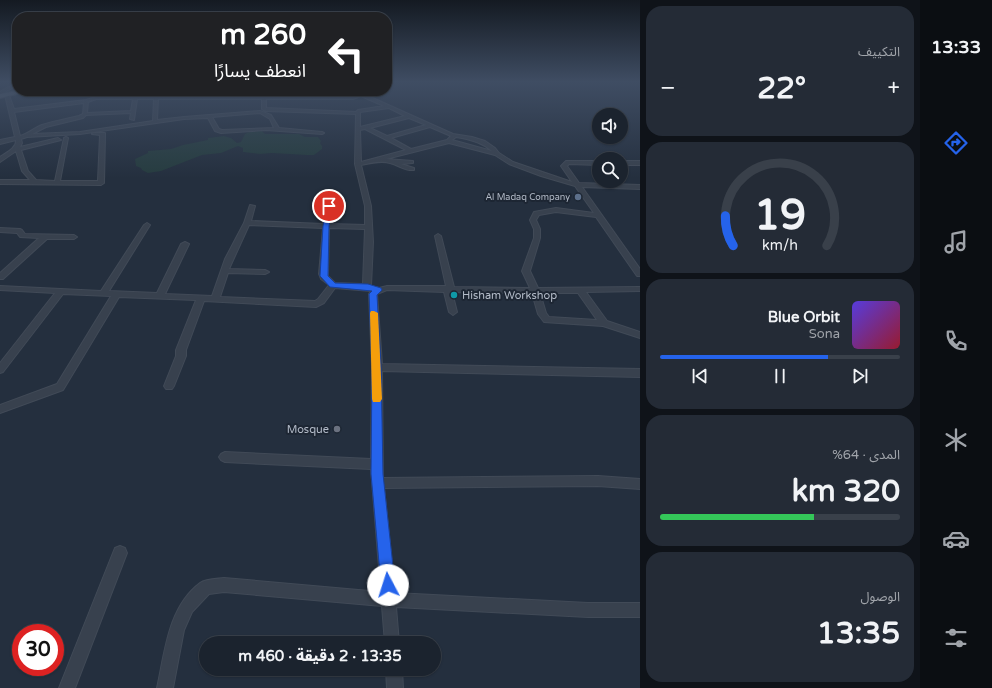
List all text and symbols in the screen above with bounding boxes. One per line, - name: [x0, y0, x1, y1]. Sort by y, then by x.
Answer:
- text: 260 m: [220, 18, 306, 52]
- icon: left: [320, 28, 372, 80]
- text: 13:33: [931, 36, 981, 58]
- text: التكييف: [858, 44, 900, 60]
- text: انعطف يسارًا: [214, 60, 306, 82]
- text: 22°: [757, 70, 806, 107]
- text: −: [660, 75, 676, 101]
- text: +: [888, 75, 900, 101]
- map controls: [592, 108, 628, 188]
- button: sound: [592, 108, 628, 144]
- icon: directions: [942, 129, 970, 157]
- button: search: [592, 152, 628, 188]
- pin: [312, 189, 346, 223]
- text: 19: [754, 190, 806, 240]
- place label: Al Madaq Company: [485, 192, 570, 203]
- marker: Al Madaq Company: [573, 192, 583, 202]
- icon: arrive: [318, 195, 340, 217]
- icon: music: [942, 228, 970, 256]
- text: km/h: [762, 236, 798, 253]
- place label: Hisham Workshop: [462, 289, 557, 302]
- marker: Hisham Workshop: [449, 290, 459, 300]
- text: Blue Orbit: [768, 308, 840, 326]
- text: Sona: [809, 326, 840, 342]
- icon: phone: [942, 327, 970, 355]
- icon: previous: [689, 365, 711, 387]
- icon: pause: [769, 365, 791, 387]
- icon: next: [849, 365, 871, 387]
- place label: Mosque: [287, 423, 329, 436]
- marker: Mosque: [332, 424, 342, 434]
- icon: climate: [942, 426, 970, 454]
- text: المدى · 64%: [832, 447, 900, 463]
- text: 320 km: [792, 473, 900, 510]
- icon: car: [942, 525, 970, 553]
- position arrow: [367, 564, 409, 606]
- text: الوصول: [860, 589, 900, 605]
- text: 13:35: [817, 615, 900, 652]
- speed limit sign: 30: [12, 624, 64, 676]
- icon: filters: [942, 624, 970, 652]
- text: 13:35 · 2 دقيقة · 460 m: [238, 647, 402, 665]

